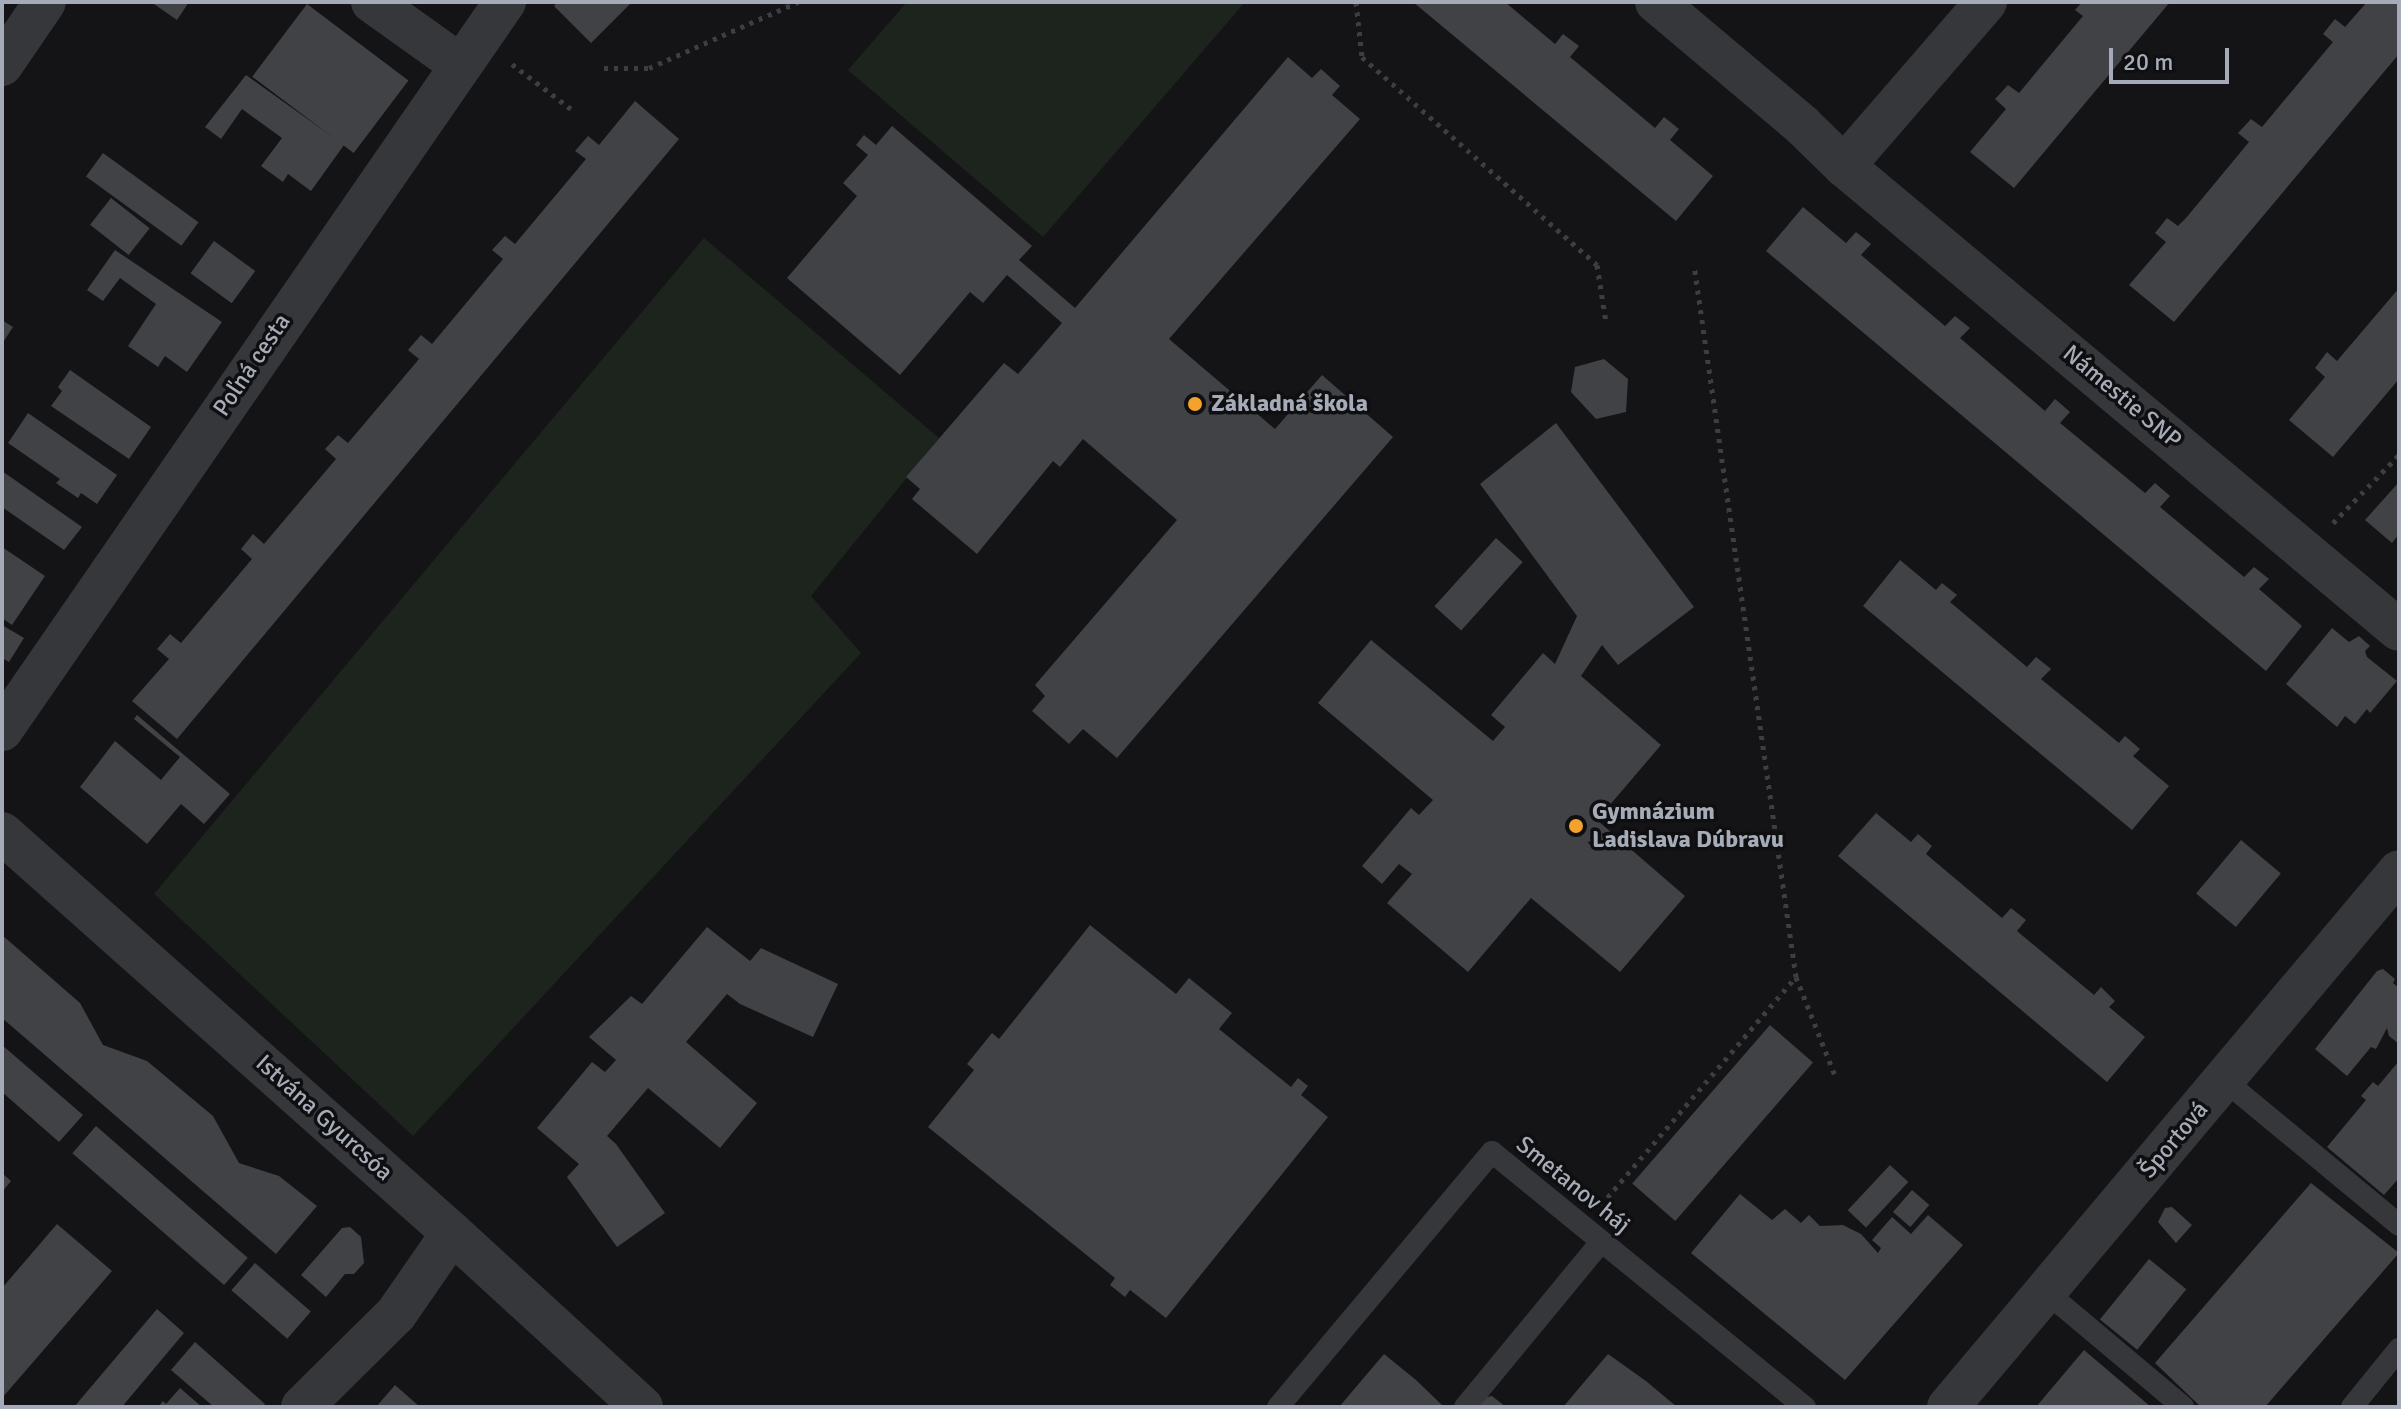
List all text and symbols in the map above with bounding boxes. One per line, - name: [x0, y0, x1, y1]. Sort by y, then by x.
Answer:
- scale bar: [2113, 32, 2233, 82]
- text: 20 m: [2123, 47, 2173, 77]
- street label: Poľná cesta: [207, 308, 297, 422]
- street label: Námestie SNP: [2057, 339, 2187, 455]
- place label: Základná škola: [1211, 390, 1368, 418]
- marker: Základná škola: [1186, 395, 1204, 413]
- place label: Gymnázium Ladislava Dúbravu: [1592, 798, 1784, 854]
- marker: Gymnázium Ladislava Dúbravu: [1567, 817, 1585, 835]
- street label: Istvána Gyurcsóa: [250, 1049, 398, 1187]
- street label: Športová: [2134, 1096, 2214, 1184]
- street label: Smetanov háj: [1510, 1130, 1636, 1240]

